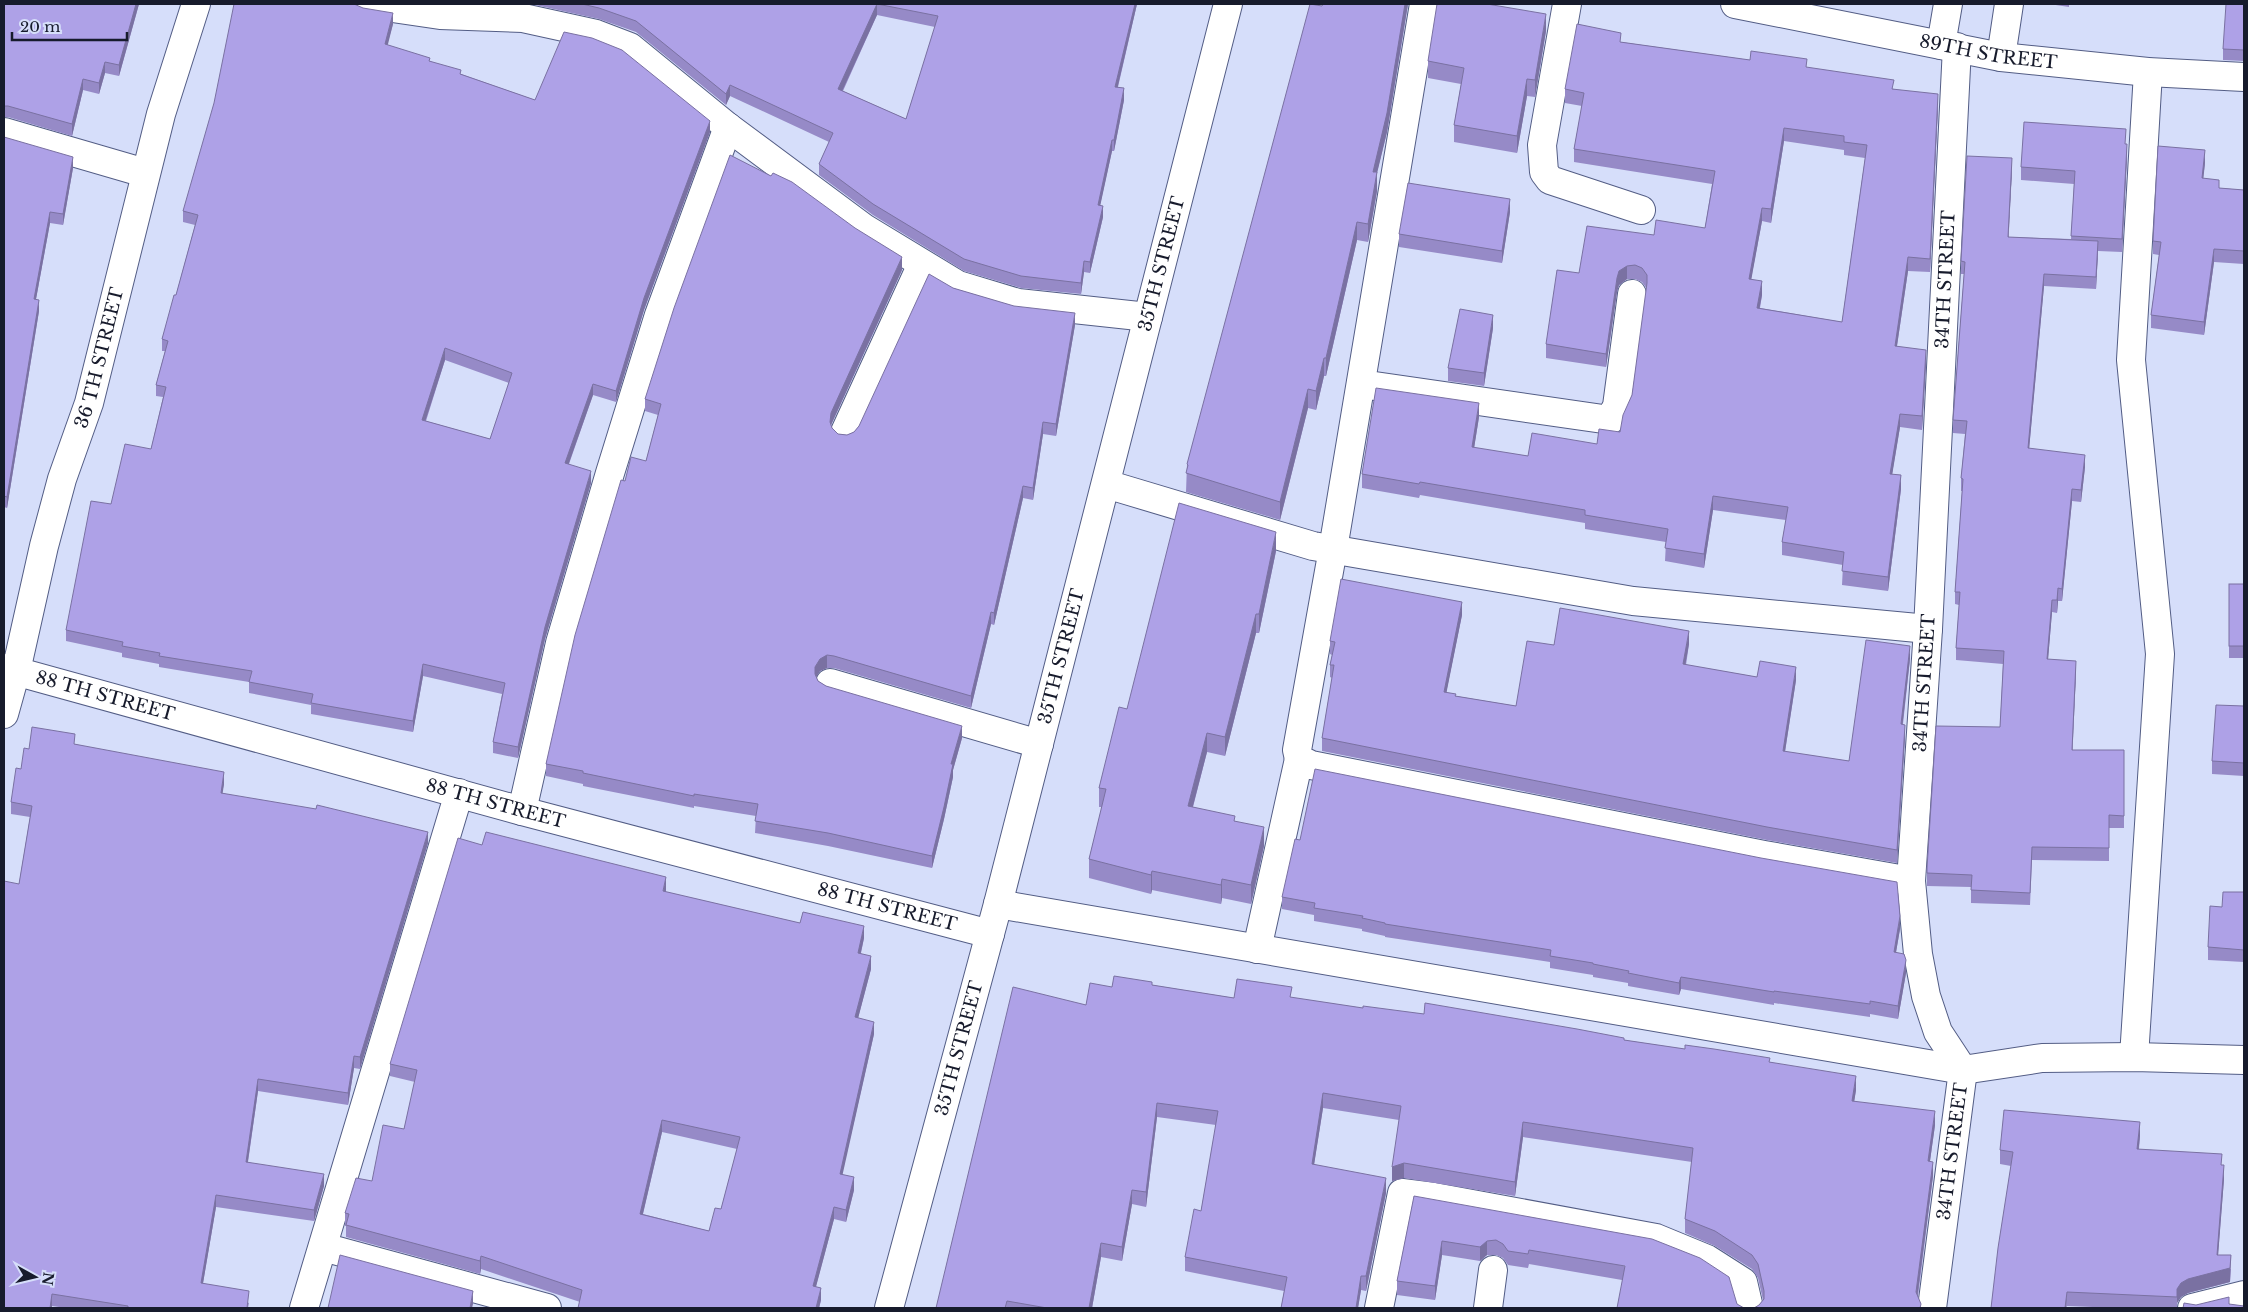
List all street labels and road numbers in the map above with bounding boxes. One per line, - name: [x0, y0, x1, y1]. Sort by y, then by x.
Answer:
- street label: 89TH STREET: [1917, 30, 2059, 74]
- street label: 35TH STREET: [1134, 194, 1189, 334]
- street label: 34TH STREET: [1931, 209, 1960, 349]
- street label: 36 TH STREET: [70, 285, 128, 431]
- street label: 35TH STREET: [1033, 586, 1089, 726]
- street label: 34TH STREET: [1909, 613, 1940, 753]
- street label: 88 TH STREET: [33, 666, 178, 726]
- street label: 88 TH STREET: [424, 774, 568, 833]
- street label: 88 TH STREET: [815, 878, 960, 936]
- street label: 35TH STREET: [930, 978, 988, 1118]
- street label: 34TH STREET: [1933, 1081, 1972, 1221]

